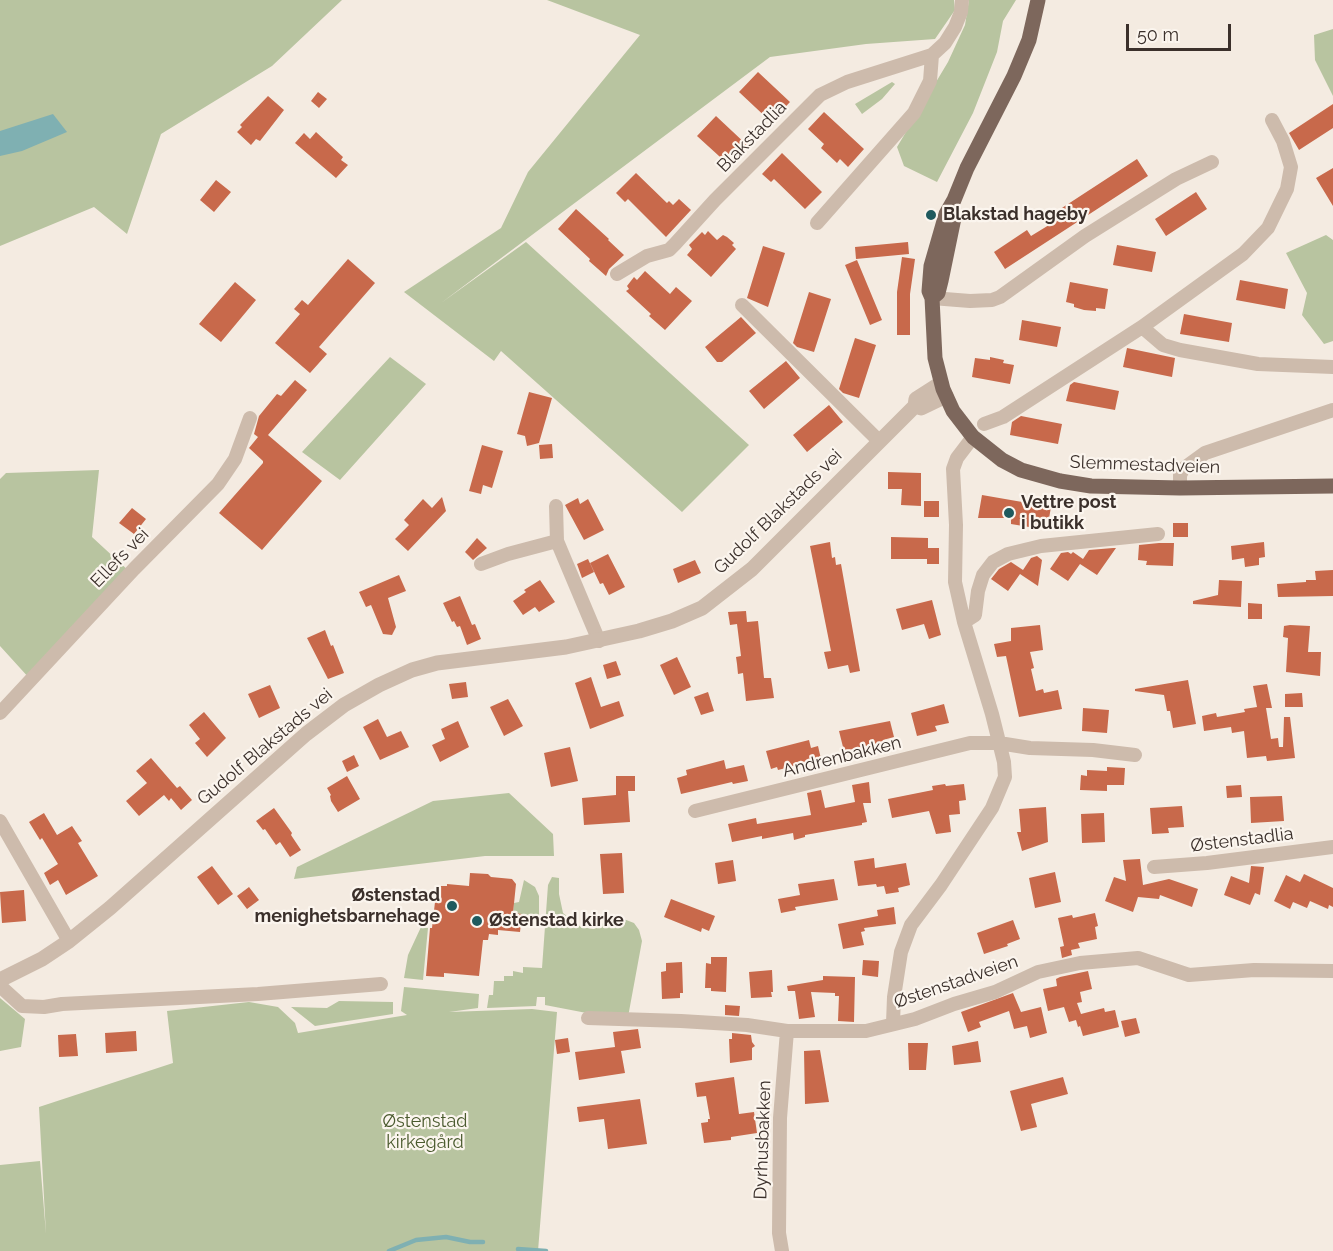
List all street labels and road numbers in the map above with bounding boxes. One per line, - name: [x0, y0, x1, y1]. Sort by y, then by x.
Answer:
- street label: Blakstadlia: [713, 97, 791, 177]
- street label: Gudolf Blakstads vei: [709, 445, 847, 579]
- street label: Slemmestadveien: [1069, 452, 1221, 478]
- street label: Ellefs vei: [86, 524, 154, 592]
- street label: Gudolf Blakstads vei: [193, 684, 337, 810]
- street label: Andrenbakken: [780, 732, 904, 782]
- street label: Østenstadlia: [1189, 823, 1295, 857]
- street label: Østenstadveien: [891, 951, 1021, 1013]
- street label: Dyrhusbakken: [750, 1080, 776, 1200]

